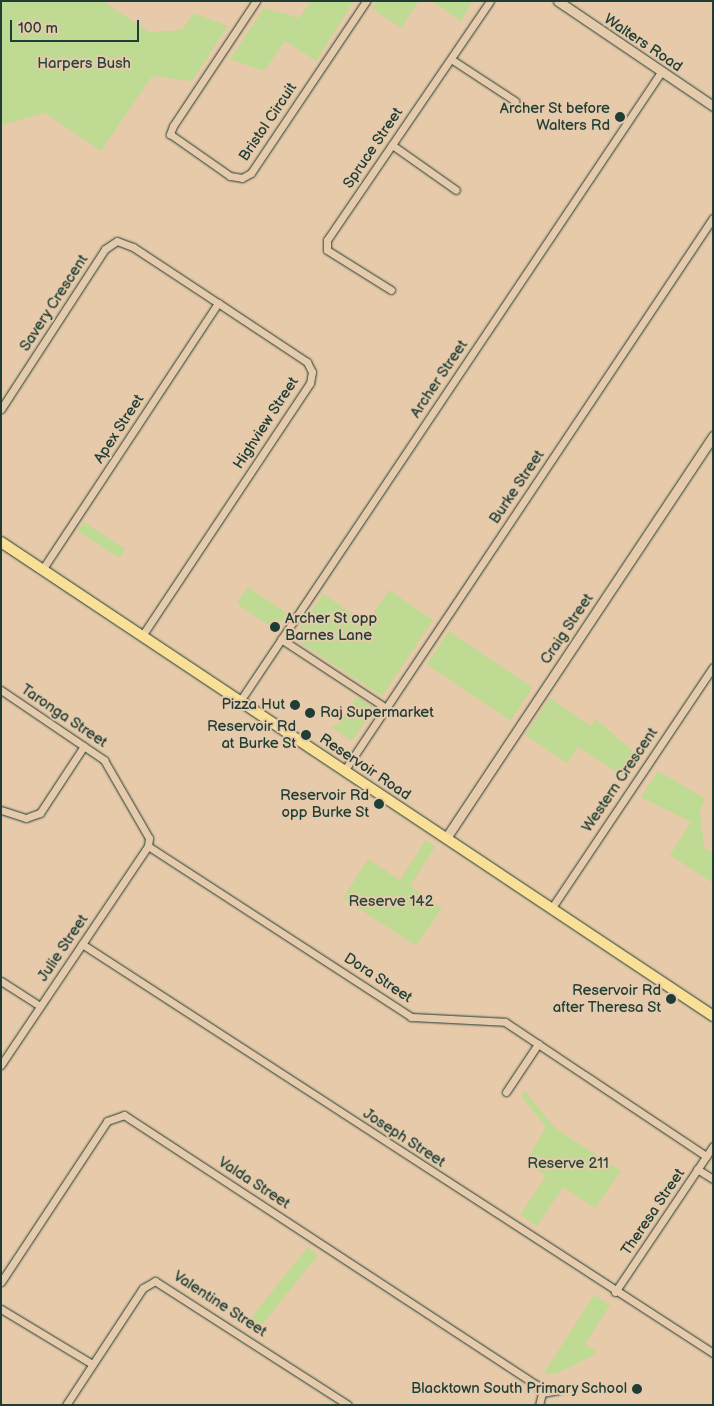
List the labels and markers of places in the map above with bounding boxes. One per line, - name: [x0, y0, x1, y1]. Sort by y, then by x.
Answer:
- place label: Archer St before Walters Rd: [499, 99, 610, 134]
- marker: Archer St before Walters Rd: [614, 111, 626, 123]
- place label: Archer St opp Barnes Lane: [285, 609, 378, 644]
- marker: Archer St opp Barnes Lane: [269, 621, 281, 633]
- place label: Pizza Hut: [221, 696, 285, 714]
- marker: Pizza Hut: [289, 699, 301, 711]
- place label: Raj Supermarket: [320, 704, 434, 722]
- marker: Raj Supermarket: [304, 707, 316, 719]
- place label: Reservoir Rd at Burke St: [207, 717, 296, 752]
- marker: Reservoir Rd at Burke St: [300, 729, 312, 741]
- place label: Reservoir Rd opp Burke St: [280, 786, 369, 821]
- marker: Reservoir Rd opp Burke St: [373, 798, 385, 810]
- place label: Reservoir Rd after Theresa St: [552, 981, 661, 1016]
- marker: Reservoir Rd after Theresa St: [665, 993, 677, 1005]
- place label: Blacktown South Primary School: [409, 1380, 627, 1398]
- marker: Blacktown South Primary School: [631, 1383, 643, 1395]

